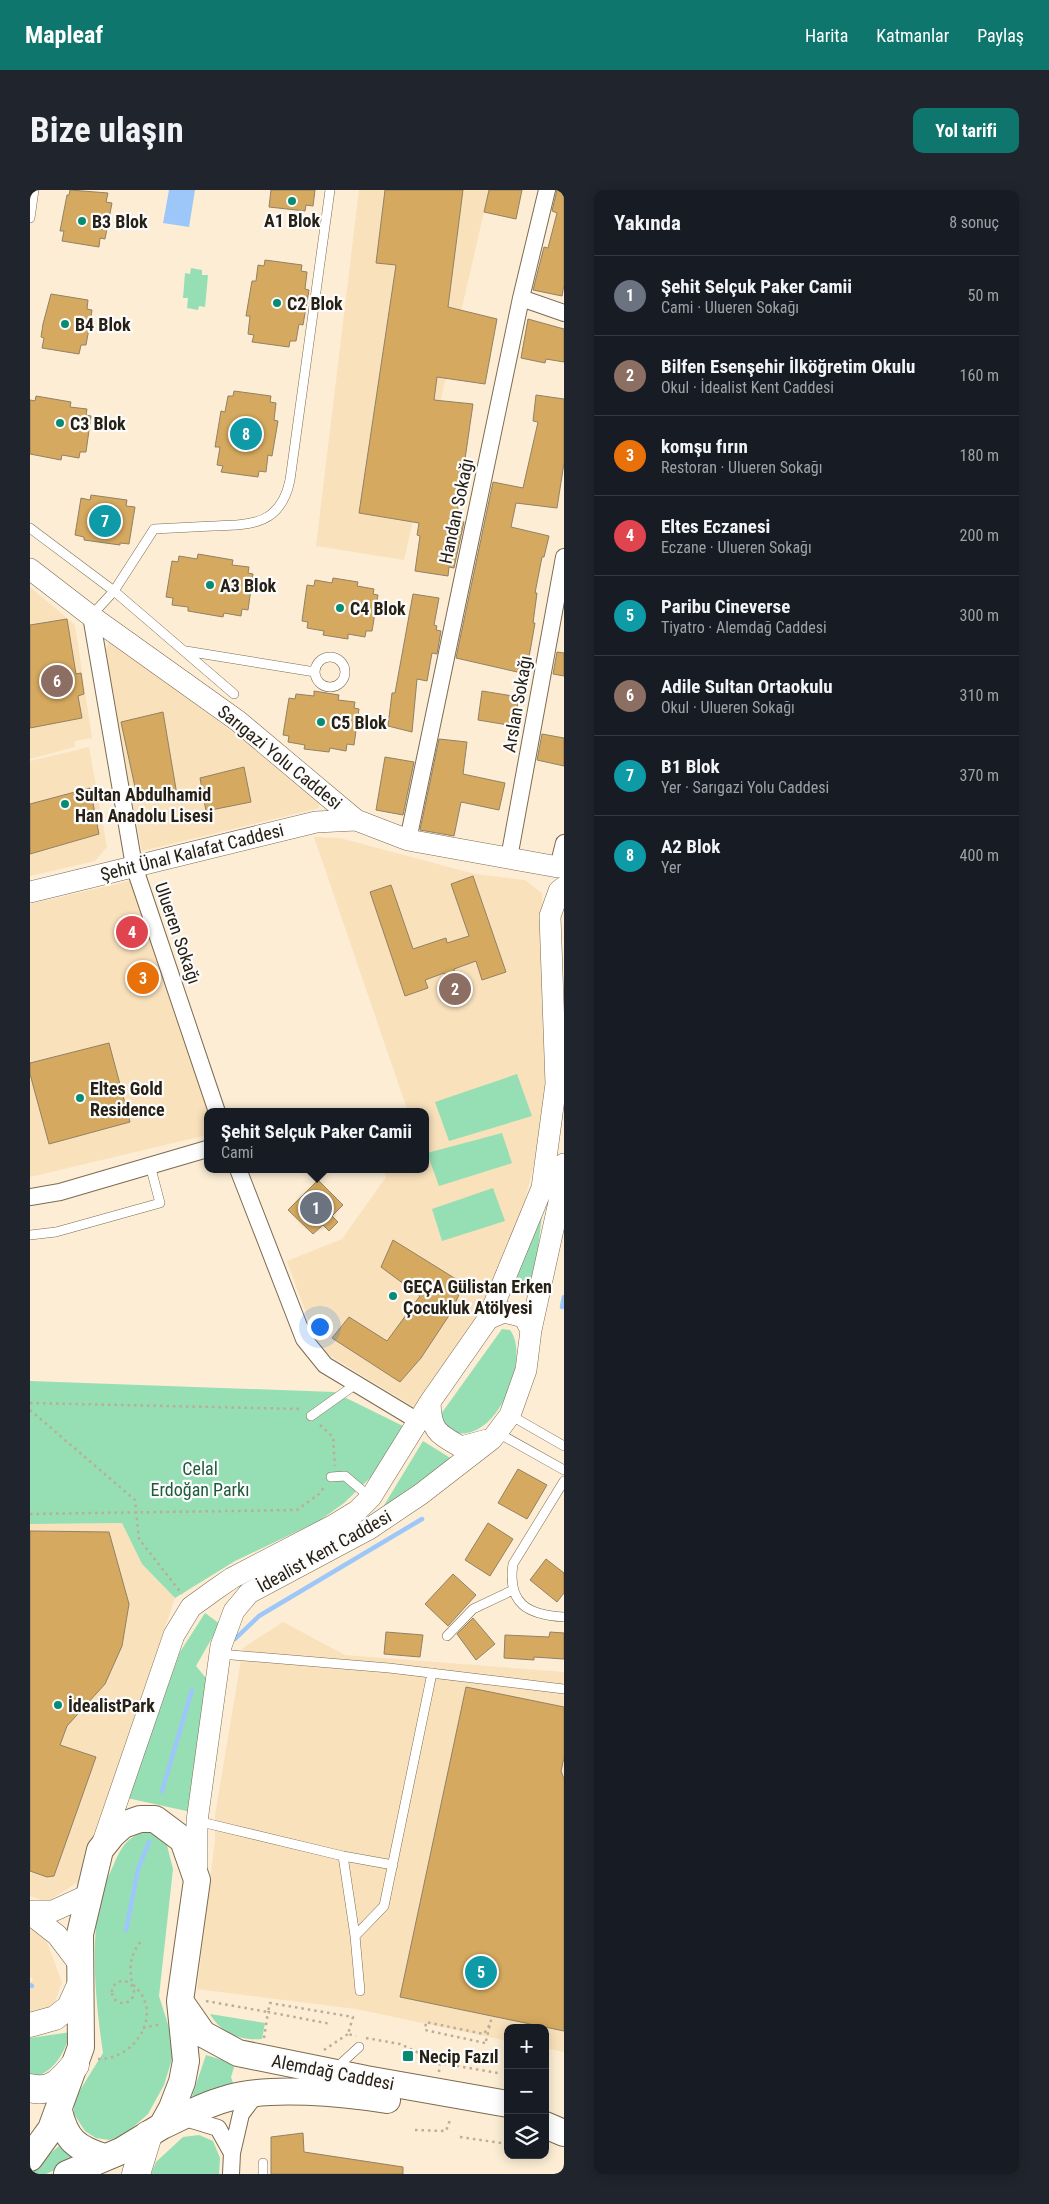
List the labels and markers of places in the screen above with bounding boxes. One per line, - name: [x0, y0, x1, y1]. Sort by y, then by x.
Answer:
- marker: A1 Blok: [286, 195, 298, 207]
- place label: A1 Blok: [264, 210, 320, 231]
- place label: B3 Blok: [92, 211, 148, 232]
- marker: B3 Blok: [76, 215, 88, 227]
- place label: C2 Blok: [287, 293, 343, 314]
- marker: C2 Blok: [271, 297, 283, 309]
- place label: B4 Blok: [75, 314, 131, 335]
- marker: B4 Blok: [59, 318, 71, 330]
- place label: C3 Blok: [70, 413, 126, 434]
- pin: 8: [230, 415, 262, 453]
- marker: C3 Blok: [54, 417, 66, 429]
- pin: 7: [89, 502, 121, 540]
- place label: A3 Blok: [220, 575, 277, 596]
- marker: A3 Blok: [204, 579, 216, 591]
- place label: C4 Blok: [350, 598, 406, 619]
- marker: C4 Blok: [334, 602, 346, 614]
- pin: 6: [41, 662, 73, 700]
- place label: C5 Blok: [331, 712, 387, 733]
- marker: C5 Blok: [315, 716, 327, 728]
- place label: Sultan Abdulhamid Han Anadolu Lisesi: [75, 784, 213, 826]
- marker: Sultan Abdulhamid Han Anadolu Lisesi: [59, 798, 71, 810]
- pin: 4: [116, 913, 148, 951]
- pin: 3: [127, 959, 159, 997]
- pin: 2: [439, 970, 471, 1008]
- place label: Eltes Gold Residence: [90, 1078, 165, 1120]
- marker: Eltes Gold Residence: [74, 1092, 86, 1104]
- pin: 1: [300, 1189, 332, 1227]
- place label: GEÇA Gülistan Erken Çocukluk Atölyesi: [403, 1276, 552, 1318]
- marker: GEÇA Gülistan Erken Çocukluk Atölyesi: [387, 1290, 399, 1302]
- place label: İdealistPark: [68, 1695, 155, 1716]
- marker: İdealistPark: [52, 1699, 64, 1711]
- pin: 5: [465, 1953, 497, 1991]
- place label: Necip Fazıl: [419, 2046, 499, 2067]
- marker: Necip Fazıl: [401, 2049, 415, 2063]

